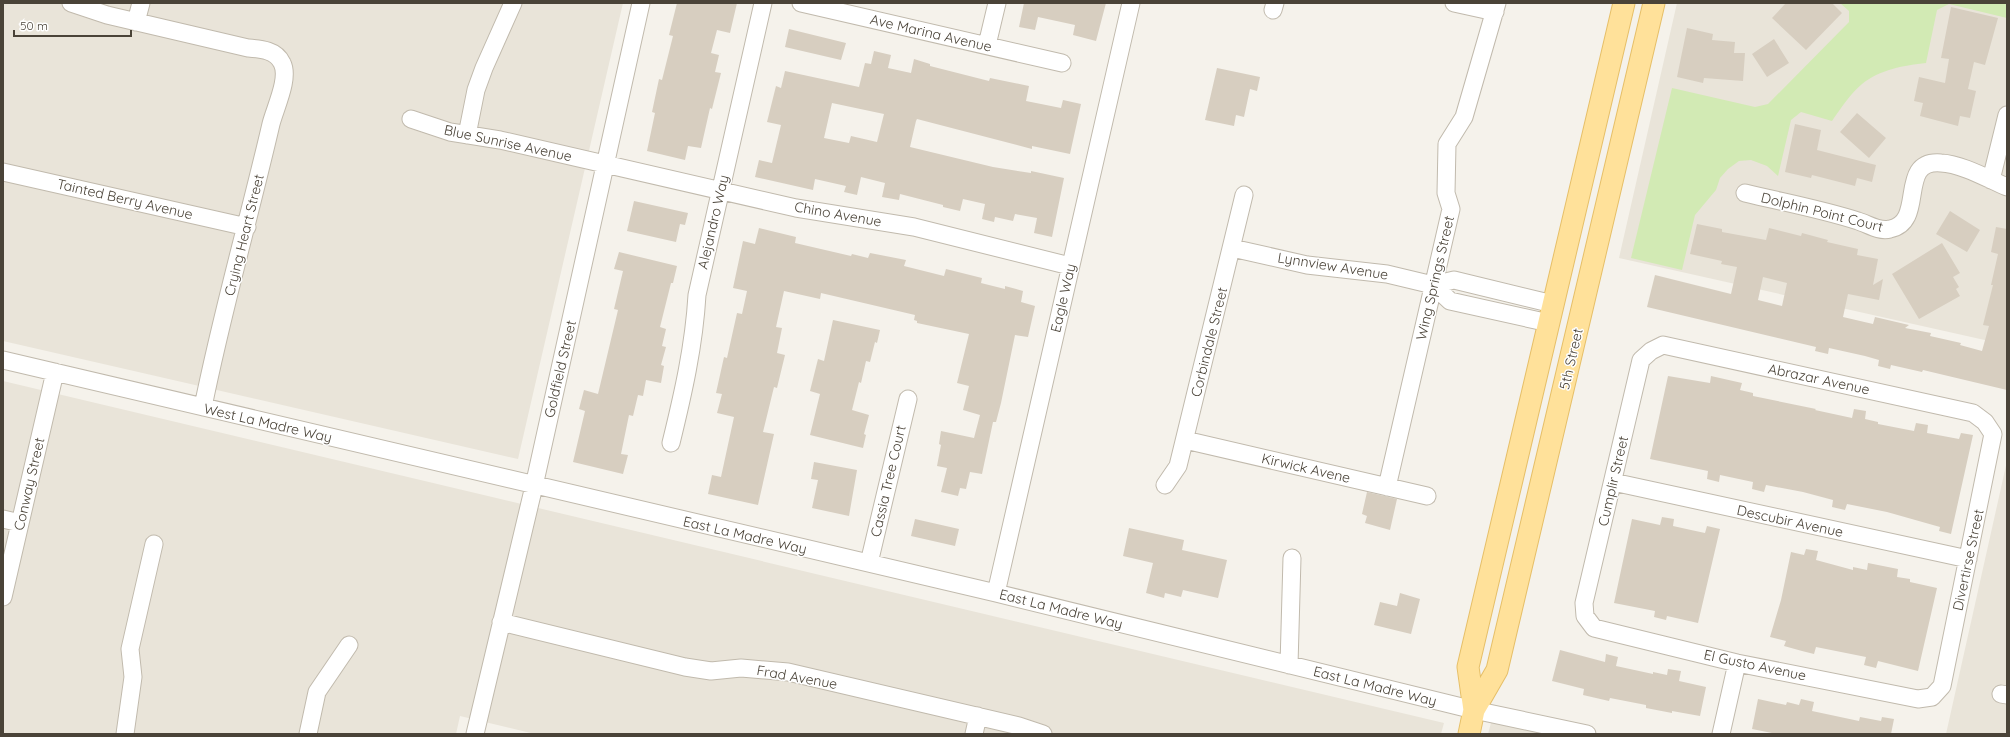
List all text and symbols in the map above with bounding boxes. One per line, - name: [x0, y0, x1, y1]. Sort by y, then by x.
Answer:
- street label: Ave Marina Avenue: [868, 10, 994, 56]
- scale bar: [14, 12, 131, 38]
- text: 50 m: [20, 18, 48, 33]
- street label: Blue Sunrise Avenue: [442, 121, 574, 165]
- street label: Crying Heart Street: [220, 172, 268, 298]
- street label: Alejandro Way: [693, 173, 733, 271]
- street label: Tainted Berry Avenue: [55, 175, 195, 223]
- street label: Dolphin Point Court: [1759, 188, 1885, 236]
- street label: Chino Avenue: [793, 197, 883, 231]
- street label: Wing Springs Street: [1412, 214, 1458, 342]
- street label: Lynnview Avenue: [1276, 248, 1390, 284]
- street label: Eagle Way: [1046, 262, 1080, 334]
- street label: Corbindale Street: [1187, 285, 1231, 399]
- street label: Goldfield Street: [540, 318, 580, 419]
- street label: 5th Street: [1555, 326, 1587, 391]
- street label: Abrazar Avenue: [1766, 359, 1872, 399]
- street label: West La Madre Way: [202, 399, 334, 447]
- street label: Cassia Tree Court: [866, 423, 910, 539]
- street label: Cumplir Street: [1594, 434, 1632, 528]
- street label: Conway Street: [10, 436, 48, 532]
- street label: Kirwick Avene: [1260, 449, 1352, 487]
- street label: Descubir Avenue: [1735, 501, 1845, 541]
- street label: Divertirse Street: [1948, 507, 1988, 612]
- street label: East La Madre Way: [681, 512, 809, 558]
- street label: East La Madre Way: [997, 585, 1125, 633]
- street label: El Gusto Avenue: [1702, 645, 1808, 685]
- street label: Frad Avenue: [755, 661, 839, 693]
- street label: East La Madre Way: [1311, 662, 1439, 710]

